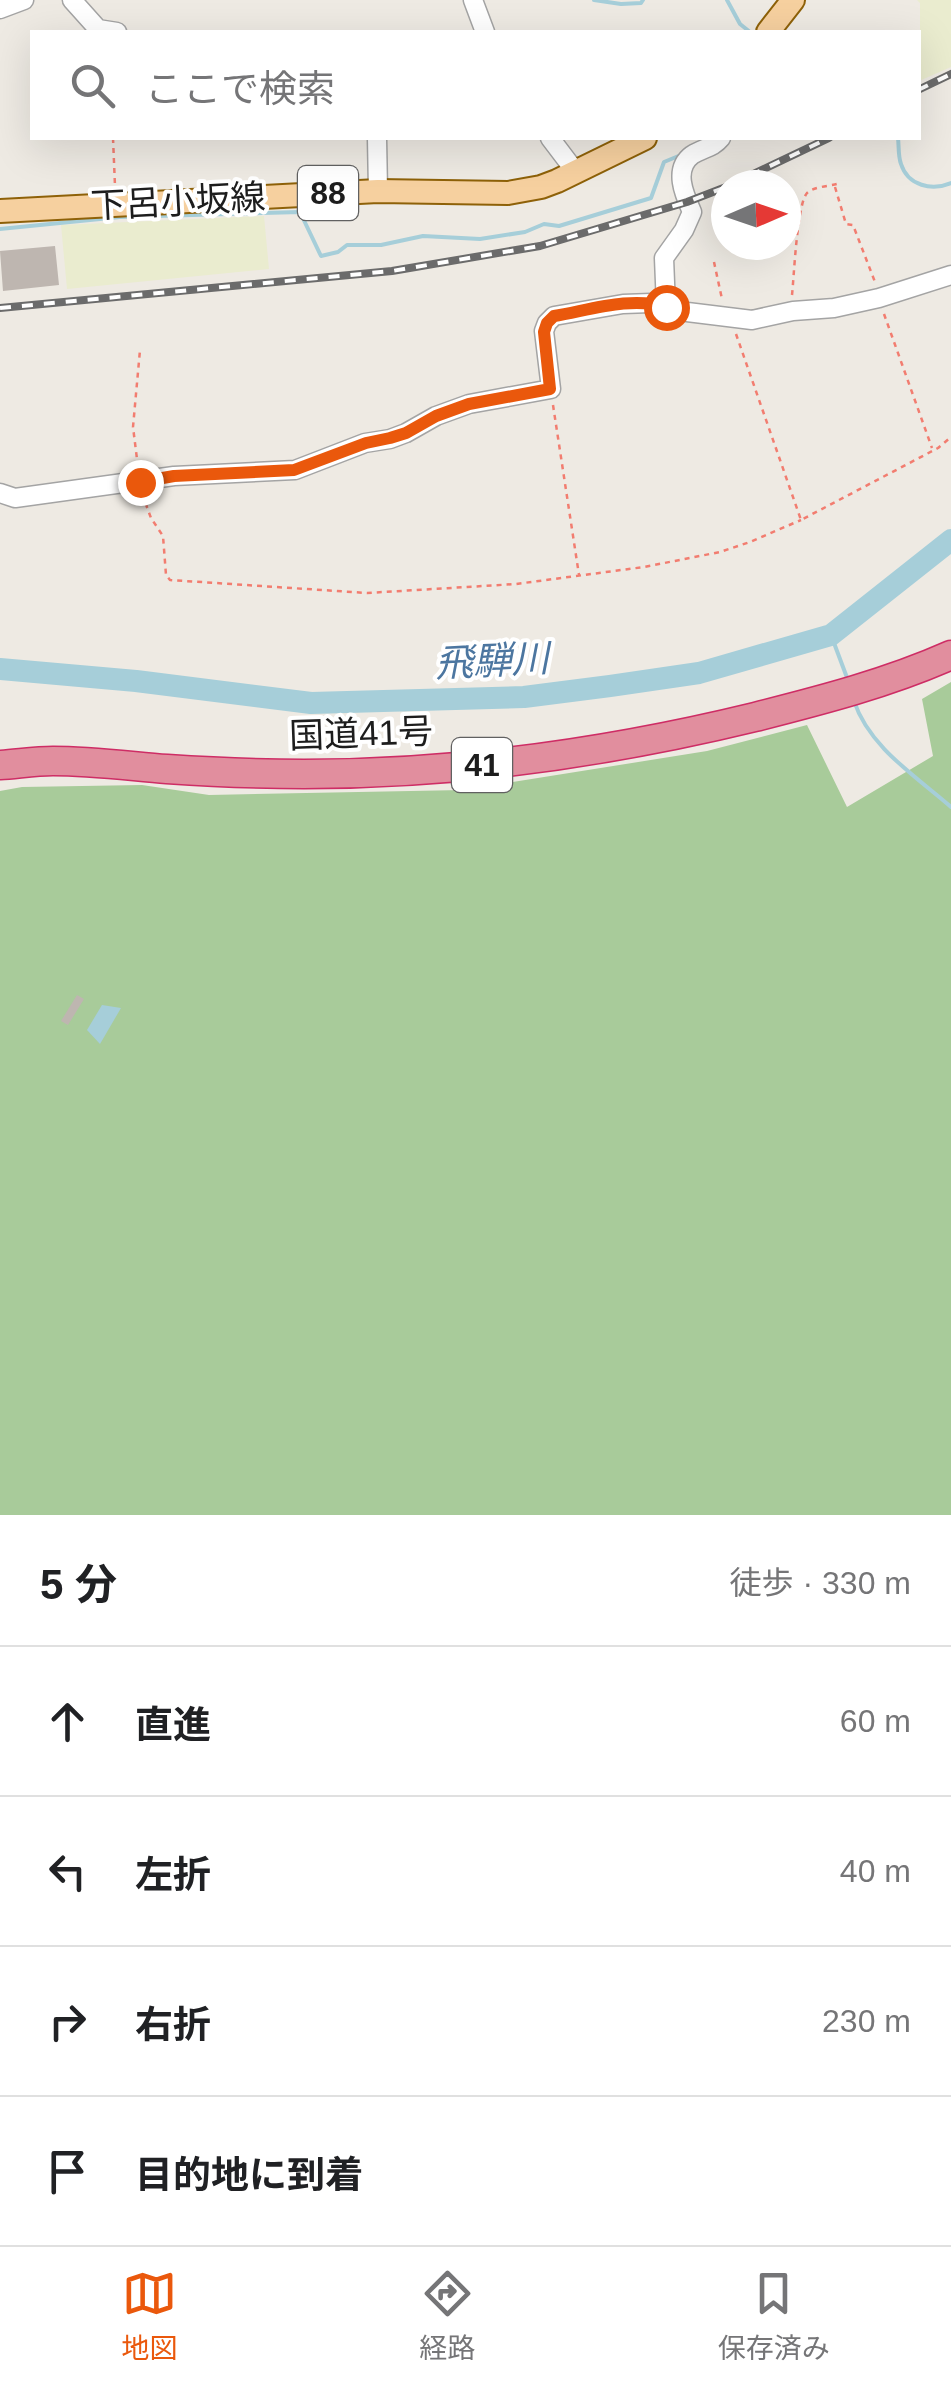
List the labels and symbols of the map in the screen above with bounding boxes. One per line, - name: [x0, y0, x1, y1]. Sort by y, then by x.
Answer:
- road number: 88: [298, 166, 358, 220]
- north arrow: [711, 170, 801, 260]
- street label: 下呂小坂線: [90, 177, 266, 225]
- route start: [644, 285, 690, 331]
- route end: [118, 460, 164, 506]
- water label: 飛騨川: [434, 637, 554, 685]
- street label: 国道41号: [288, 711, 434, 755]
- road number: 41: [452, 738, 512, 792]

